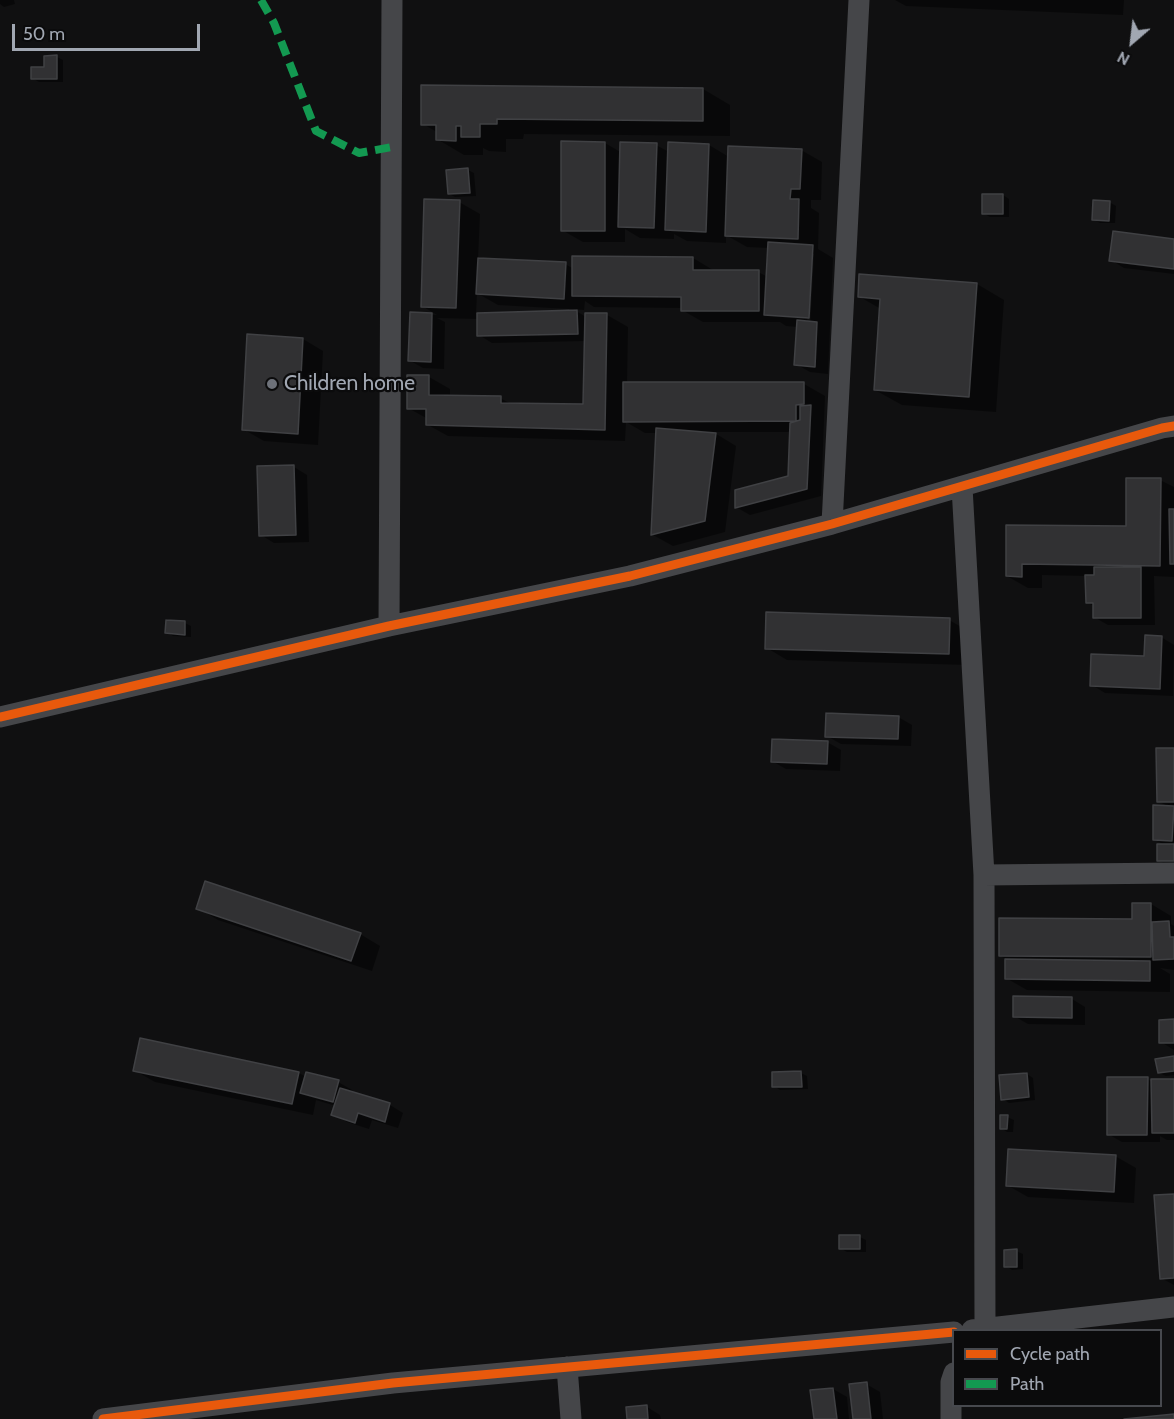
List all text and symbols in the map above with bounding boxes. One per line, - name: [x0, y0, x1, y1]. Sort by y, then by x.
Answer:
- scale bar: [15, 12, 202, 50]
- north arrow: [1102, 12, 1162, 72]
- text: 50 m: [23, 23, 65, 45]
- text: N: [1114, 47, 1133, 69]
- place label: Children home: [284, 371, 415, 397]
- marker: Children home: [265, 377, 279, 391]
- legend: [952, 1329, 1162, 1407]
- text: Cycle path: [1010, 1343, 1090, 1365]
- text: Path: [1010, 1373, 1044, 1395]

